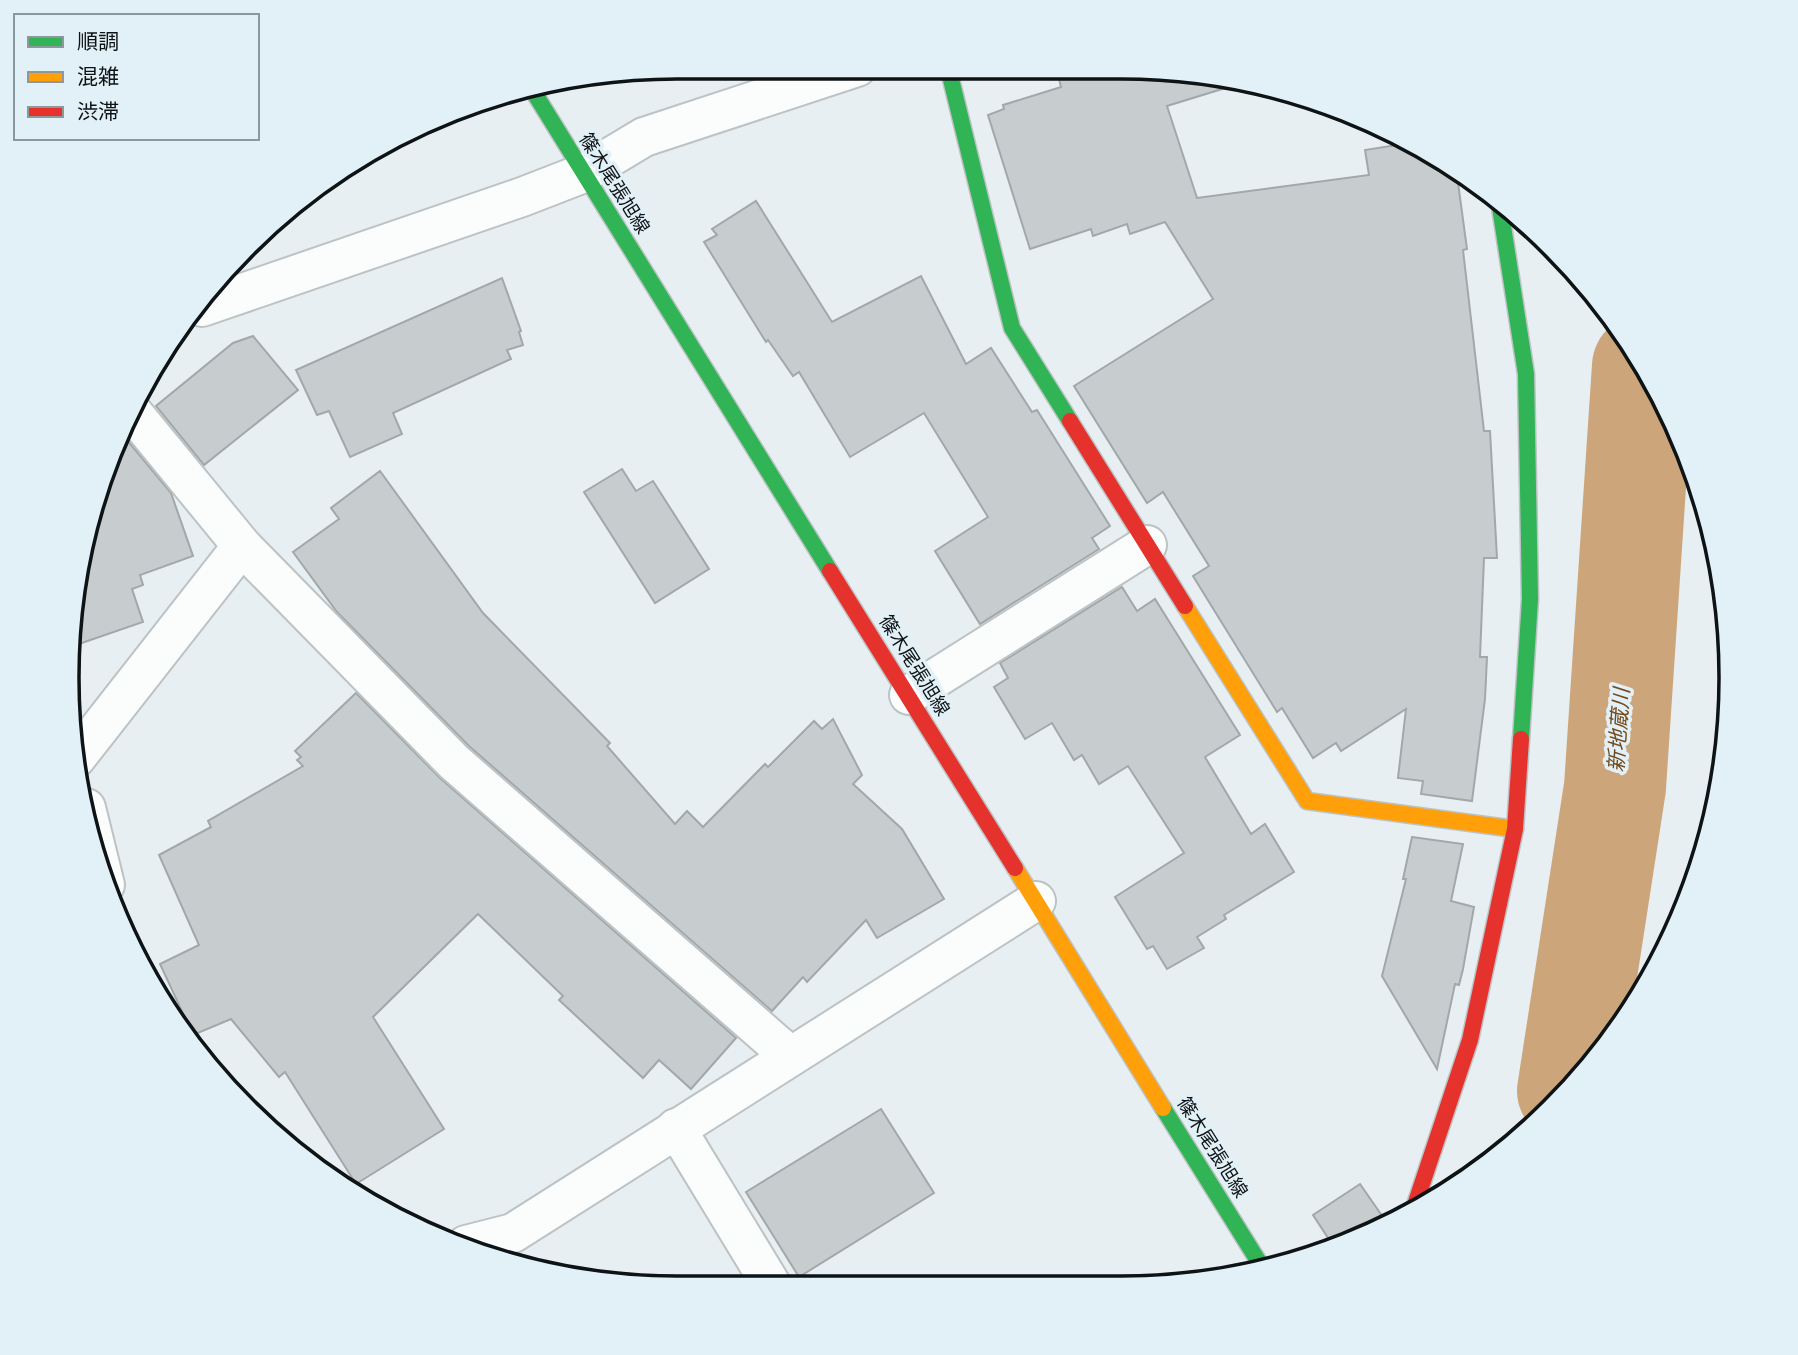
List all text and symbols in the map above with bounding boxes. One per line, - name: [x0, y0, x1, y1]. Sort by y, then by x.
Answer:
- legend: [14, 14, 259, 140]
- text: 順調: [77, 30, 119, 54]
- text: 混雑: [77, 65, 119, 89]
- text: 渋滞: [77, 100, 119, 124]
- street label: 篠木尾張旭線: [575, 129, 655, 237]
- street label: 篠木尾張旭線: [875, 611, 955, 719]
- water label: 新地蔵川: [1604, 685, 1634, 773]
- street label: 篠木尾張旭線: [1173, 1093, 1253, 1201]

